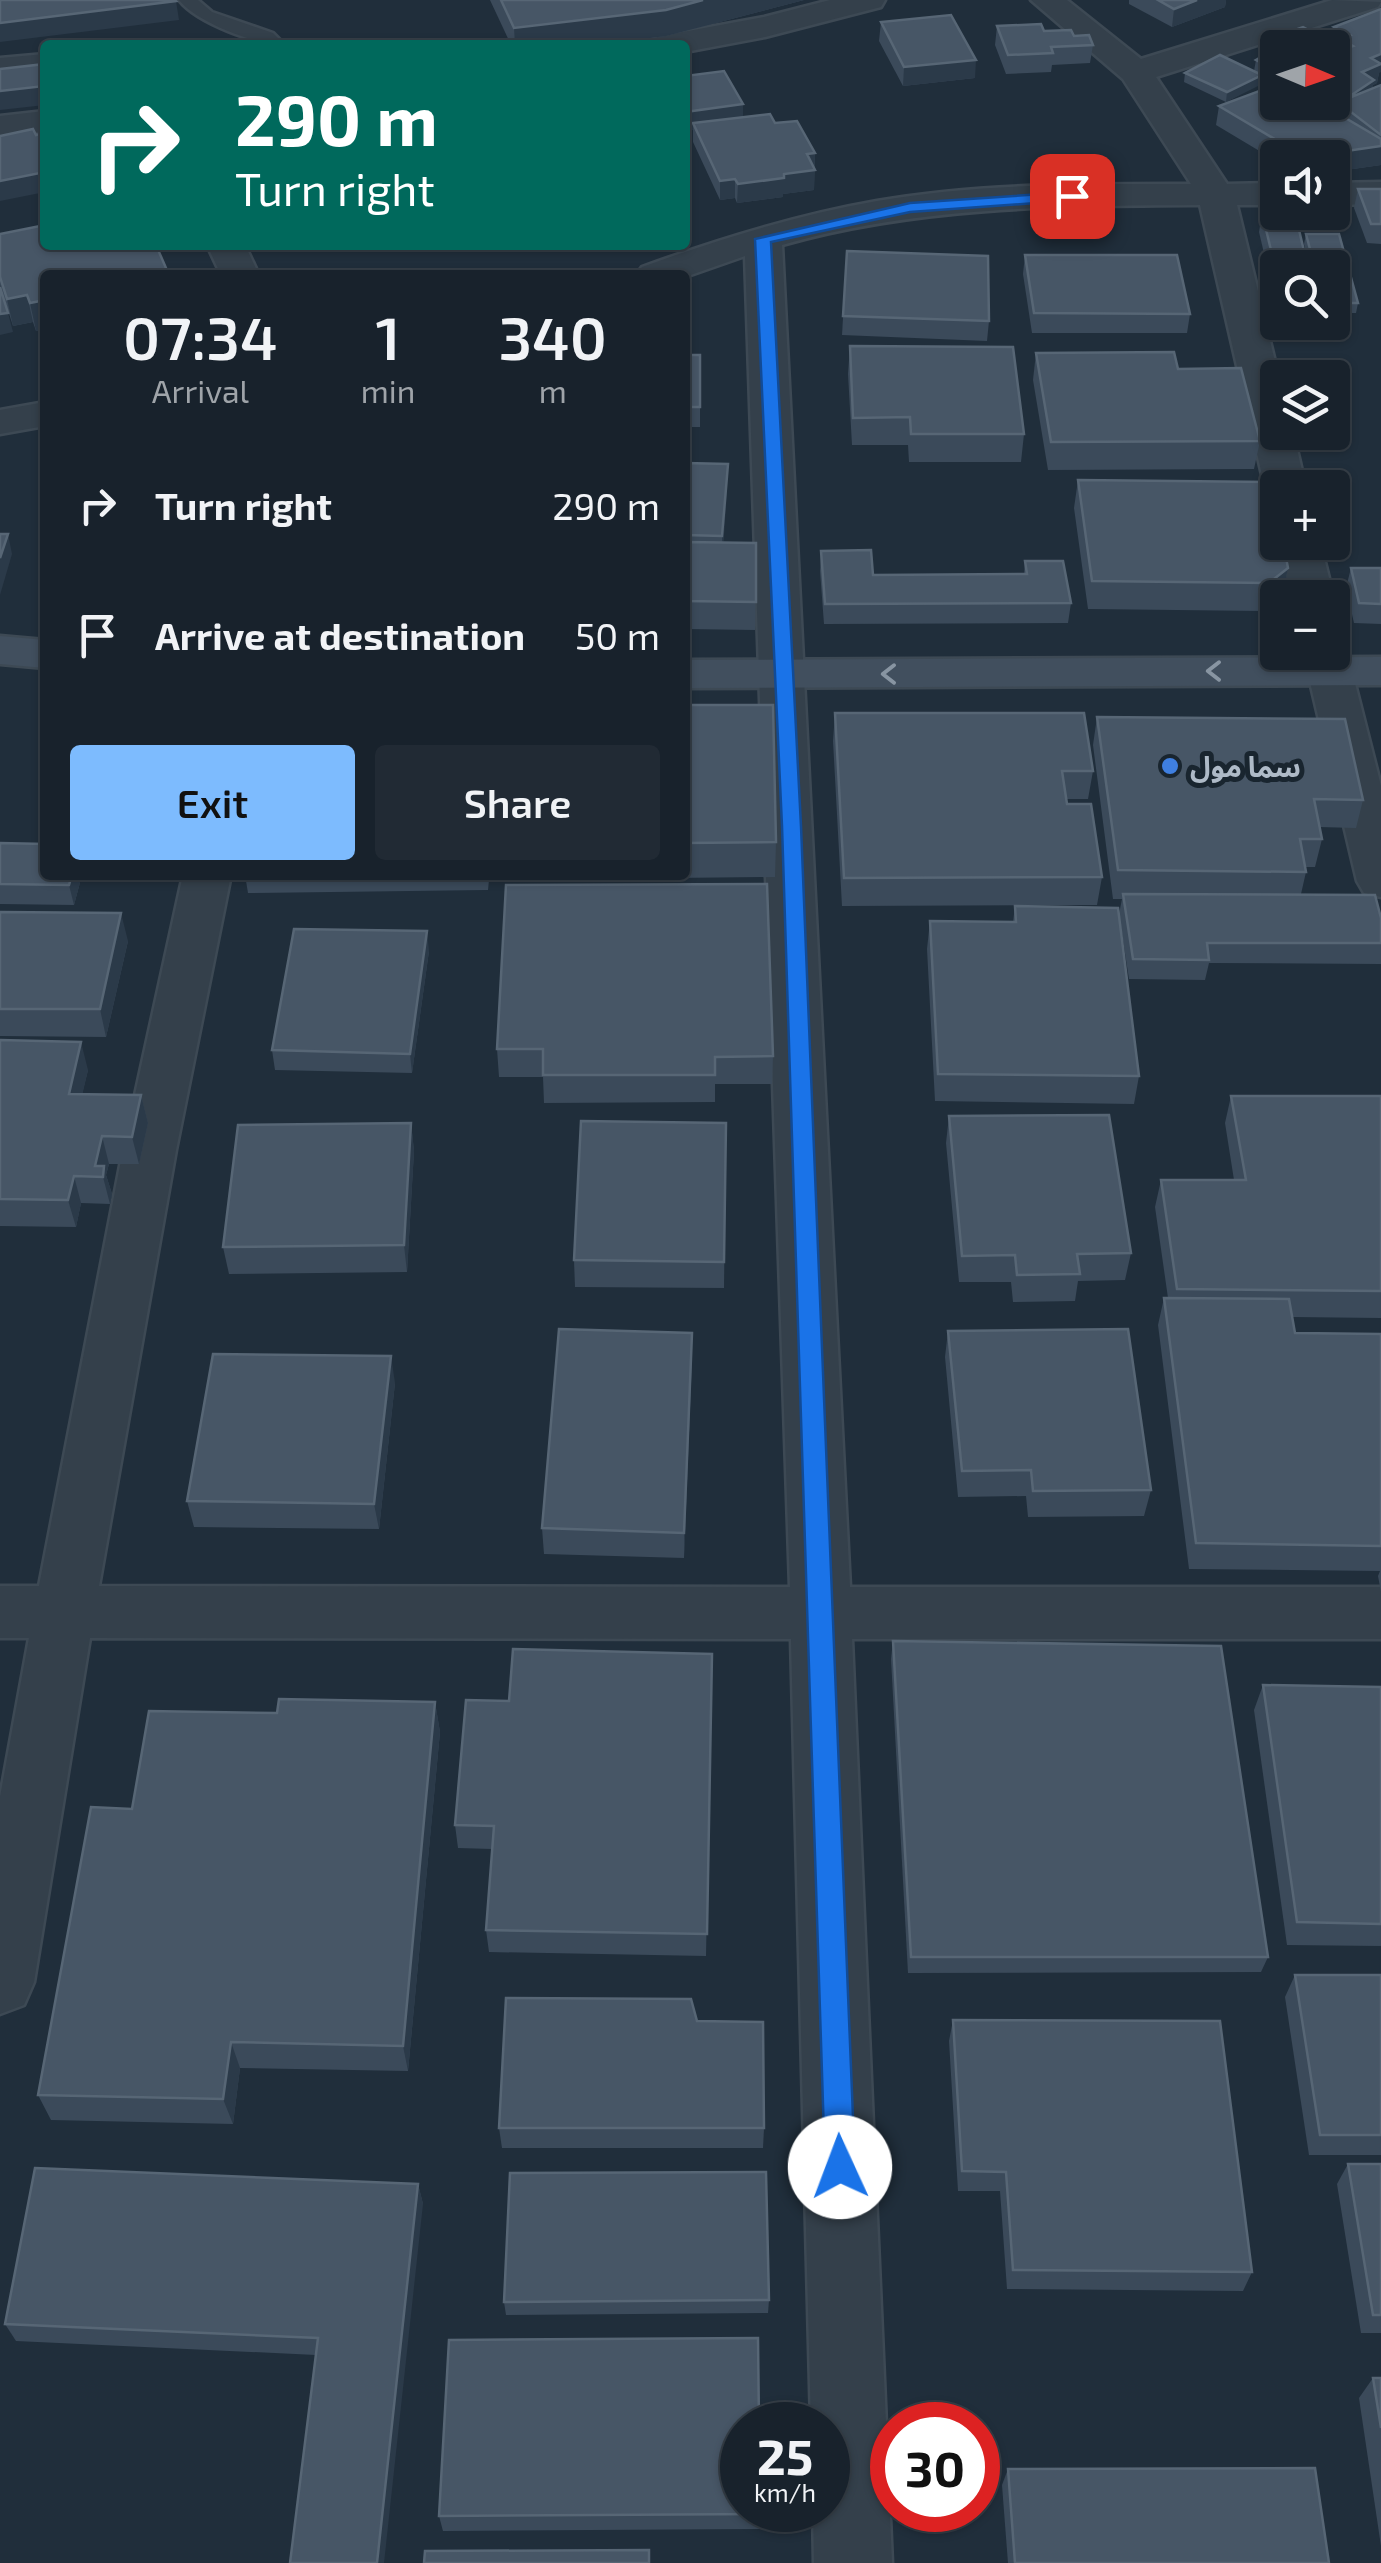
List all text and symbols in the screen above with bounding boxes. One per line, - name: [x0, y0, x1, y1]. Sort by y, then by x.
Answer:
- north arrow: [1260, 30, 1350, 120]
- map controls: [1260, 30, 1350, 670]
- text: 290 m: [235, 76, 438, 160]
- icon: right: [70, 80, 200, 210]
- button: sound: [1260, 140, 1350, 230]
- pin: [1030, 154, 1115, 239]
- text: Turn right: [235, 161, 435, 215]
- icon: arrive: [1045, 169, 1100, 224]
- button: search: [1260, 250, 1350, 340]
- text: 07:34: [123, 300, 278, 372]
- text: 1: [376, 300, 401, 372]
- text: 340: [498, 300, 607, 372]
- button: layers: [1260, 360, 1350, 450]
- text: Arrival: [152, 371, 249, 409]
- text: min: [361, 371, 415, 409]
- text: m: [539, 371, 567, 409]
- button: +: [1260, 470, 1350, 560]
- icon: right: [70, 478, 125, 533]
- text: Turn right: [155, 482, 332, 528]
- text: 290 m: [552, 482, 660, 528]
- button: −: [1260, 580, 1350, 670]
- icon: arrive: [70, 608, 125, 663]
- text: Arrive at destination: [155, 612, 525, 658]
- text: 50 m: [575, 612, 660, 658]
- one-way arrow: [1205, 660, 1220, 682]
- one-way arrow: [880, 663, 896, 684]
- button: Exit: [70, 745, 355, 860]
- button: Share: [375, 745, 660, 860]
- place label: سما مول: [1190, 749, 1301, 783]
- marker: سما مول: [1159, 755, 1181, 777]
- position arrow: [788, 2115, 892, 2219]
- speed limit sign: 30: [870, 2402, 1000, 2532]
- text: 25: [757, 2425, 813, 2485]
- text: km/h: [754, 2477, 816, 2507]

